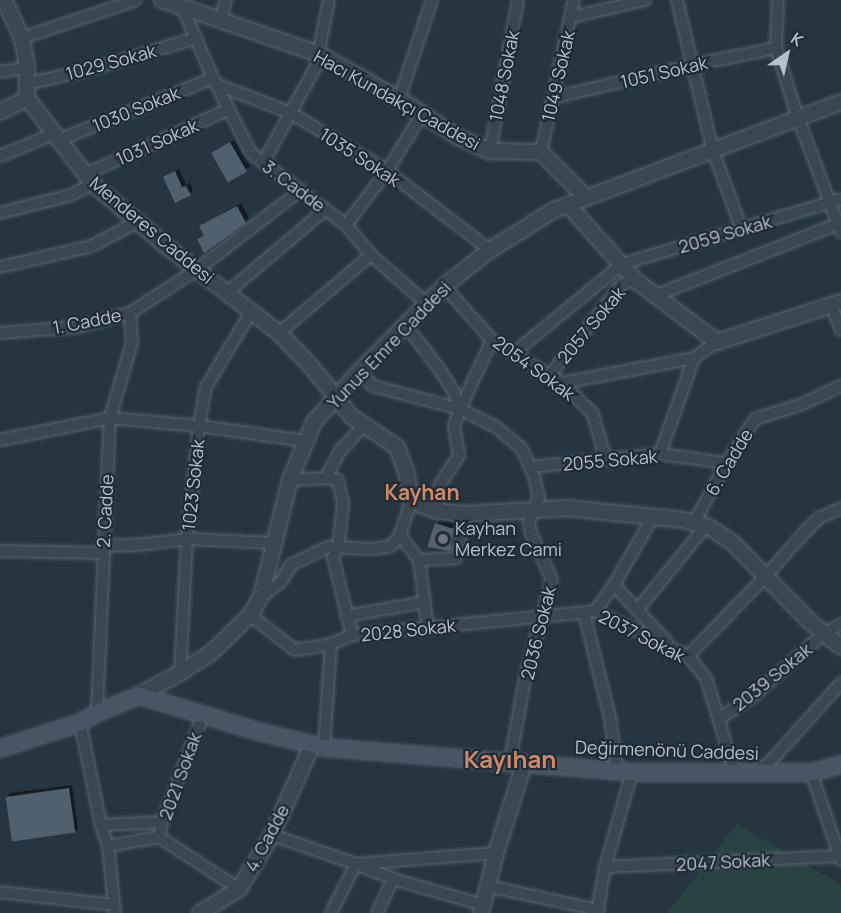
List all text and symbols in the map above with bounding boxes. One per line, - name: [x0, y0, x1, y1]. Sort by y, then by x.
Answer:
- north arrow: [757, 24, 817, 84]
- text: K: [787, 27, 808, 51]
- street label: 1049 Sokak: [537, 28, 579, 124]
- street label: 1048 Sokak: [485, 29, 523, 123]
- street label: 1029 Sokak: [63, 40, 159, 84]
- street label: Hacı Kundakçı Caddesi: [310, 45, 484, 155]
- street label: 1051 Sokak: [618, 52, 710, 92]
- street label: 1030 Sokak: [89, 82, 183, 136]
- street label: 1031 Sokak: [112, 114, 202, 170]
- street label: 1035 Sokak: [316, 123, 404, 191]
- street label: 3. Cadde: [258, 155, 330, 217]
- street label: Menderes Caddesi: [86, 172, 218, 288]
- street label: 2059 Sokak: [676, 210, 774, 258]
- street label: Yunus Emre Caddesi: [323, 277, 455, 413]
- street label: 2057 Sokak: [553, 282, 629, 368]
- street label: 1. Cadde: [51, 304, 123, 338]
- street label: 2054 Sokak: [489, 331, 579, 405]
- street label: 6. Cadde: [701, 425, 757, 499]
- street label: 1023 Sokak: [177, 438, 209, 532]
- street label: 2055 Sokak: [562, 445, 658, 475]
- street label: 2. Cadde: [92, 474, 118, 548]
- district label: Kayhan: [384, 479, 460, 505]
- place label: Kayhan Merkez Cami: [455, 518, 562, 560]
- marker: Kayhan Merkez Cami: [436, 532, 450, 546]
- street label: 2036 Sokak: [516, 584, 560, 682]
- street label: 2037 Sokak: [595, 605, 689, 667]
- street label: 2028 Sokak: [360, 614, 456, 646]
- street label: 2039 Sokak: [728, 639, 816, 715]
- street label: 2021 Sokak: [154, 729, 206, 823]
- street label: Değirmenönü Caddesi: [575, 736, 759, 764]
- district label: Kayıhan: [464, 745, 556, 773]
- street label: 4. Cadde: [240, 801, 294, 875]
- street label: 2047 Sokak: [675, 849, 771, 875]

